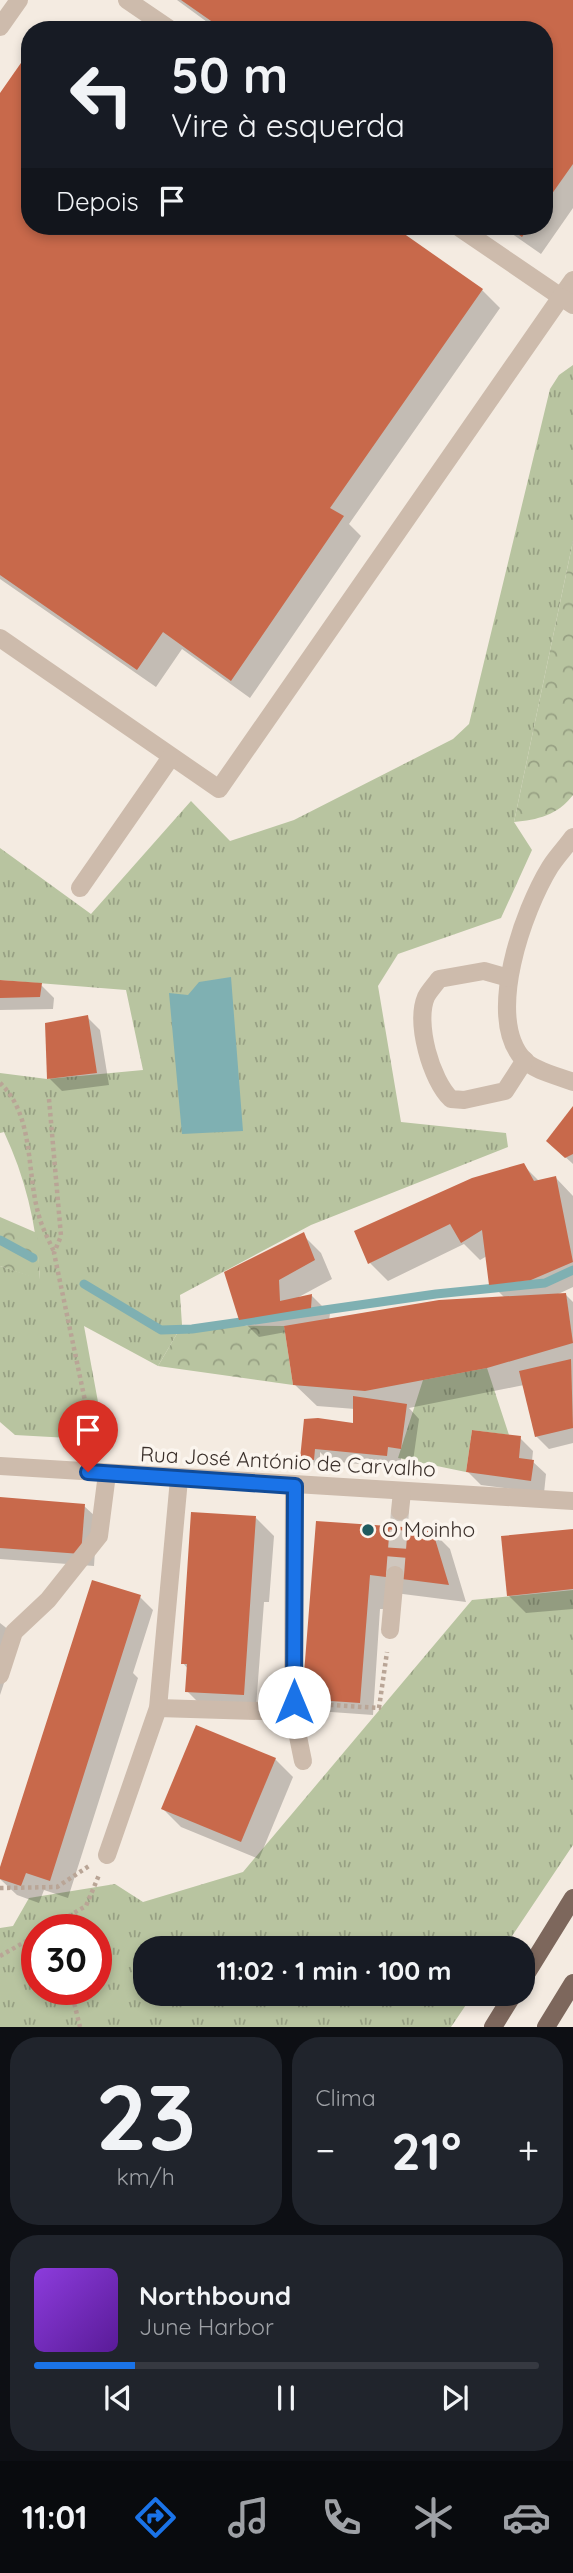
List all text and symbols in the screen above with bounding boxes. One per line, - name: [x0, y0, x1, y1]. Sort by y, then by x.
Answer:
- text: 50 m: [171, 44, 288, 105]
- icon: left: [56, 49, 147, 140]
- text: Vire à esquerda: [171, 105, 405, 145]
- icon: arrive: [153, 182, 191, 220]
- text: Depois: [56, 185, 139, 218]
- pin: [58, 1400, 118, 1472]
- icon: arrive: [69, 1411, 107, 1449]
- street label: Rua José António de Carvalho: [140, 1440, 437, 1482]
- place label: O Moinho: [382, 1516, 475, 1542]
- marker: O Moinho: [360, 1522, 376, 1538]
- position arrow: [257, 1665, 331, 1739]
- speed limit sign: 30: [21, 1914, 112, 2005]
- text: 11:02 · 1 min · 100 m: [216, 1954, 452, 1987]
- text: 23: [95, 2059, 196, 2173]
- text: Clima: [316, 2083, 376, 2112]
- text: 21°: [391, 2118, 462, 2183]
- text: −: [316, 2126, 335, 2174]
- text: +: [518, 2126, 539, 2174]
- text: km/h: [117, 2162, 175, 2191]
- text: Northbound: [139, 2279, 291, 2312]
- text: June Harbor: [139, 2312, 274, 2341]
- icon: previous: [99, 2379, 137, 2417]
- icon: pause: [267, 2379, 305, 2417]
- icon: next: [436, 2379, 474, 2417]
- icon: directions: [131, 2493, 180, 2542]
- icon: music: [224, 2493, 273, 2542]
- icon: phone: [317, 2493, 366, 2542]
- icon: climate: [409, 2493, 458, 2542]
- icon: car: [502, 2493, 551, 2542]
- text: 11:01: [22, 2497, 88, 2537]

